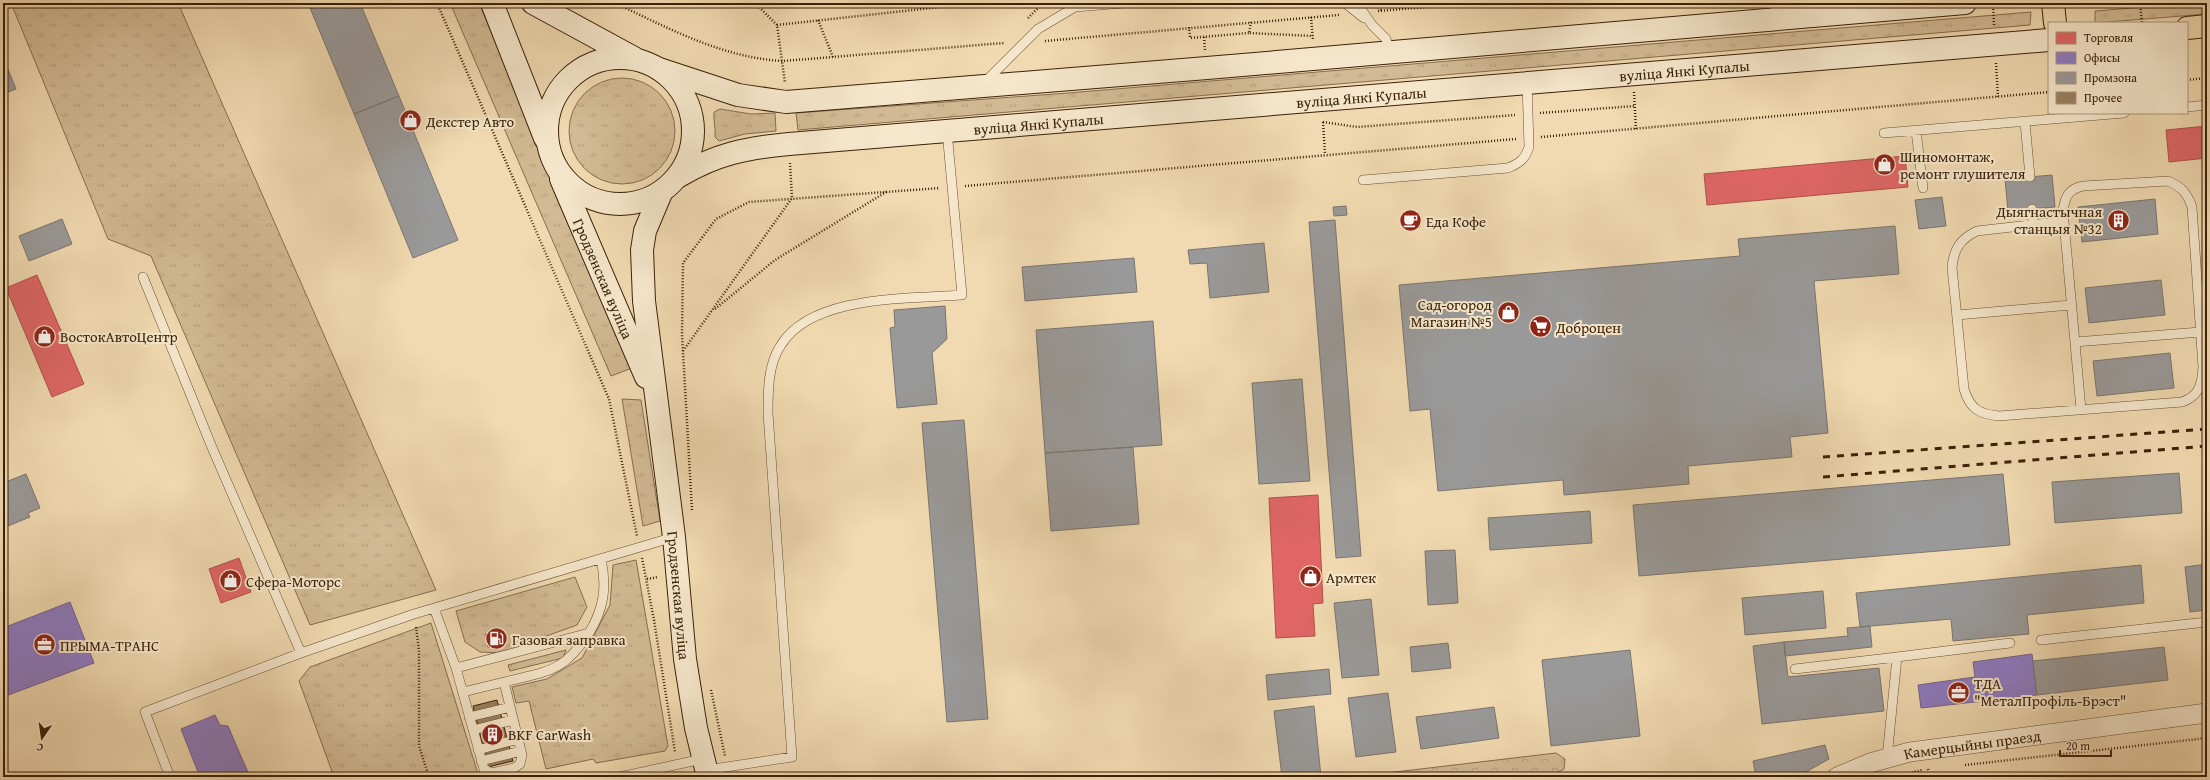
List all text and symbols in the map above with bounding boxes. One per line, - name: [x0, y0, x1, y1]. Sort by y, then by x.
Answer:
- legend: [2048, 22, 2188, 114]
- text: Торговля: [2084, 29, 2133, 46]
- text: Офисы: [2084, 49, 2121, 66]
- street label: вуліца Янкі Купалы: [1618, 54, 1751, 86]
- text: Промзона: [2084, 69, 2137, 86]
- street label: вуліца Янкі Купалы: [1295, 81, 1428, 113]
- text: Прочее: [2084, 89, 2122, 106]
- shop icon: Декстер Авто: [397, 108, 423, 134]
- street label: вуліца Янкі Купалы: [973, 108, 1105, 139]
- place label: Декстер Авто: [425, 111, 514, 132]
- place label: Шиномонтаж, ремонт глушителя: [1900, 146, 2026, 184]
- shop icon: Шиномонтаж, ремонт глушителя: [1872, 152, 1898, 178]
- place label: Дыягнастычная станцыя №32: [1995, 201, 2102, 239]
- building icon: Дыягнастычная станцыя №32: [2105, 207, 2131, 233]
- cafe icon: Еда Кофе: [1398, 208, 1424, 234]
- place label: Еда Кофе: [1426, 211, 1486, 232]
- street label: Гродзенская вуліца: [568, 215, 639, 343]
- place label: Сад-огород Магазин №5: [1411, 294, 1492, 332]
- shop icon: Сад-огород Магазин №5: [1495, 300, 1521, 326]
- supermarket icon: Доброцен: [1528, 314, 1554, 340]
- place label: Доброцен: [1555, 317, 1621, 338]
- shop icon: ВостокАвтоЦентр: [32, 323, 58, 349]
- place label: ВостокАвтоЦентр: [60, 326, 178, 347]
- street label: Гродзенская вуліца: [663, 530, 696, 661]
- shop icon: Армтек: [1298, 564, 1324, 590]
- place label: Армтек: [1326, 567, 1376, 588]
- shop icon: Сфера-Моторс: [217, 568, 243, 594]
- place label: Сфера-Моторс: [246, 571, 341, 592]
- fuel station icon: Газовая заправка: [484, 626, 510, 652]
- place label: Газовая заправка: [512, 629, 626, 650]
- office icon: ПРЫМА-ТРАНС: [32, 632, 58, 658]
- place label: ПРЫМА-ТРАНС: [60, 635, 159, 656]
- place label: ТДА "МеталПрофіль-Брэст": [1974, 673, 2126, 711]
- office icon: ТДА "МеталПрофіль-Брэст": [1945, 679, 1971, 705]
- north arrow: [22, 718, 62, 758]
- building icon: BKF CarWash: [480, 721, 506, 747]
- place label: BKF CarWash: [508, 724, 592, 745]
- street label: Камерцыйны праезд: [1901, 724, 2042, 764]
- scale bar: [2060, 732, 2111, 758]
- text: 20 m: [2066, 737, 2090, 754]
- text: С: [35, 739, 45, 756]

